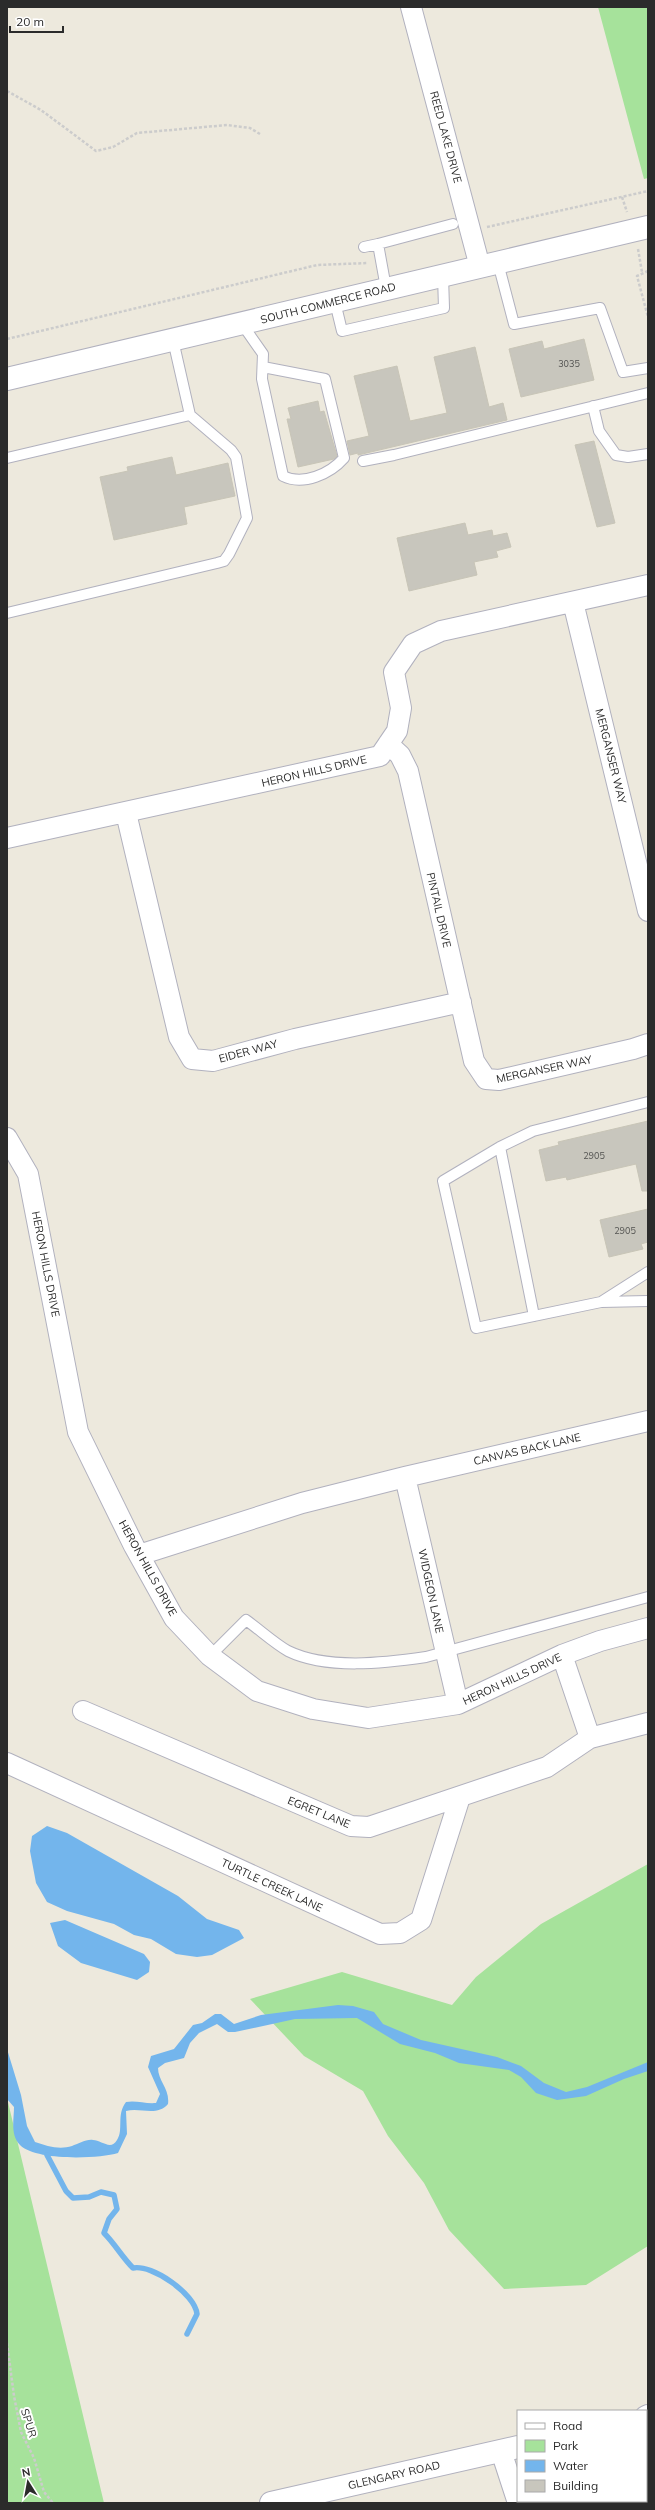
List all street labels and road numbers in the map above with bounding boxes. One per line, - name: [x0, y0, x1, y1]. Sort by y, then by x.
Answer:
- street label: REED LAKE DRIVE: [427, 89, 465, 185]
- street label: SOUTH COMMERCE ROAD: [259, 279, 397, 327]
- street label: MERGANSER WAY: [592, 707, 630, 805]
- street label: HERON HILLS DRIVE: [260, 752, 368, 790]
- street label: PINTAIL DRIVE: [424, 871, 454, 949]
- street label: EIDER WAY: [217, 1036, 279, 1066]
- street label: MERGANSER WAY: [495, 1052, 593, 1086]
- street label: HERON HILLS DRIVE: [29, 1210, 63, 1318]
- street label: CANVAS BACK LANE: [472, 1430, 582, 1468]
- street label: HERON HILLS DRIVE: [116, 1518, 180, 1618]
- street label: WIDGEON LANE: [415, 1548, 447, 1634]
- street label: HERON HILLS DRIVE: [460, 1650, 564, 1708]
- street label: EGRET LANE: [286, 1793, 352, 1831]
- street label: TURTLE CREEK LANE: [219, 1855, 325, 1915]
- street label: SPUR: [18, 2407, 40, 2440]
- street label: GLENGARY ROAD: [347, 2458, 441, 2492]

